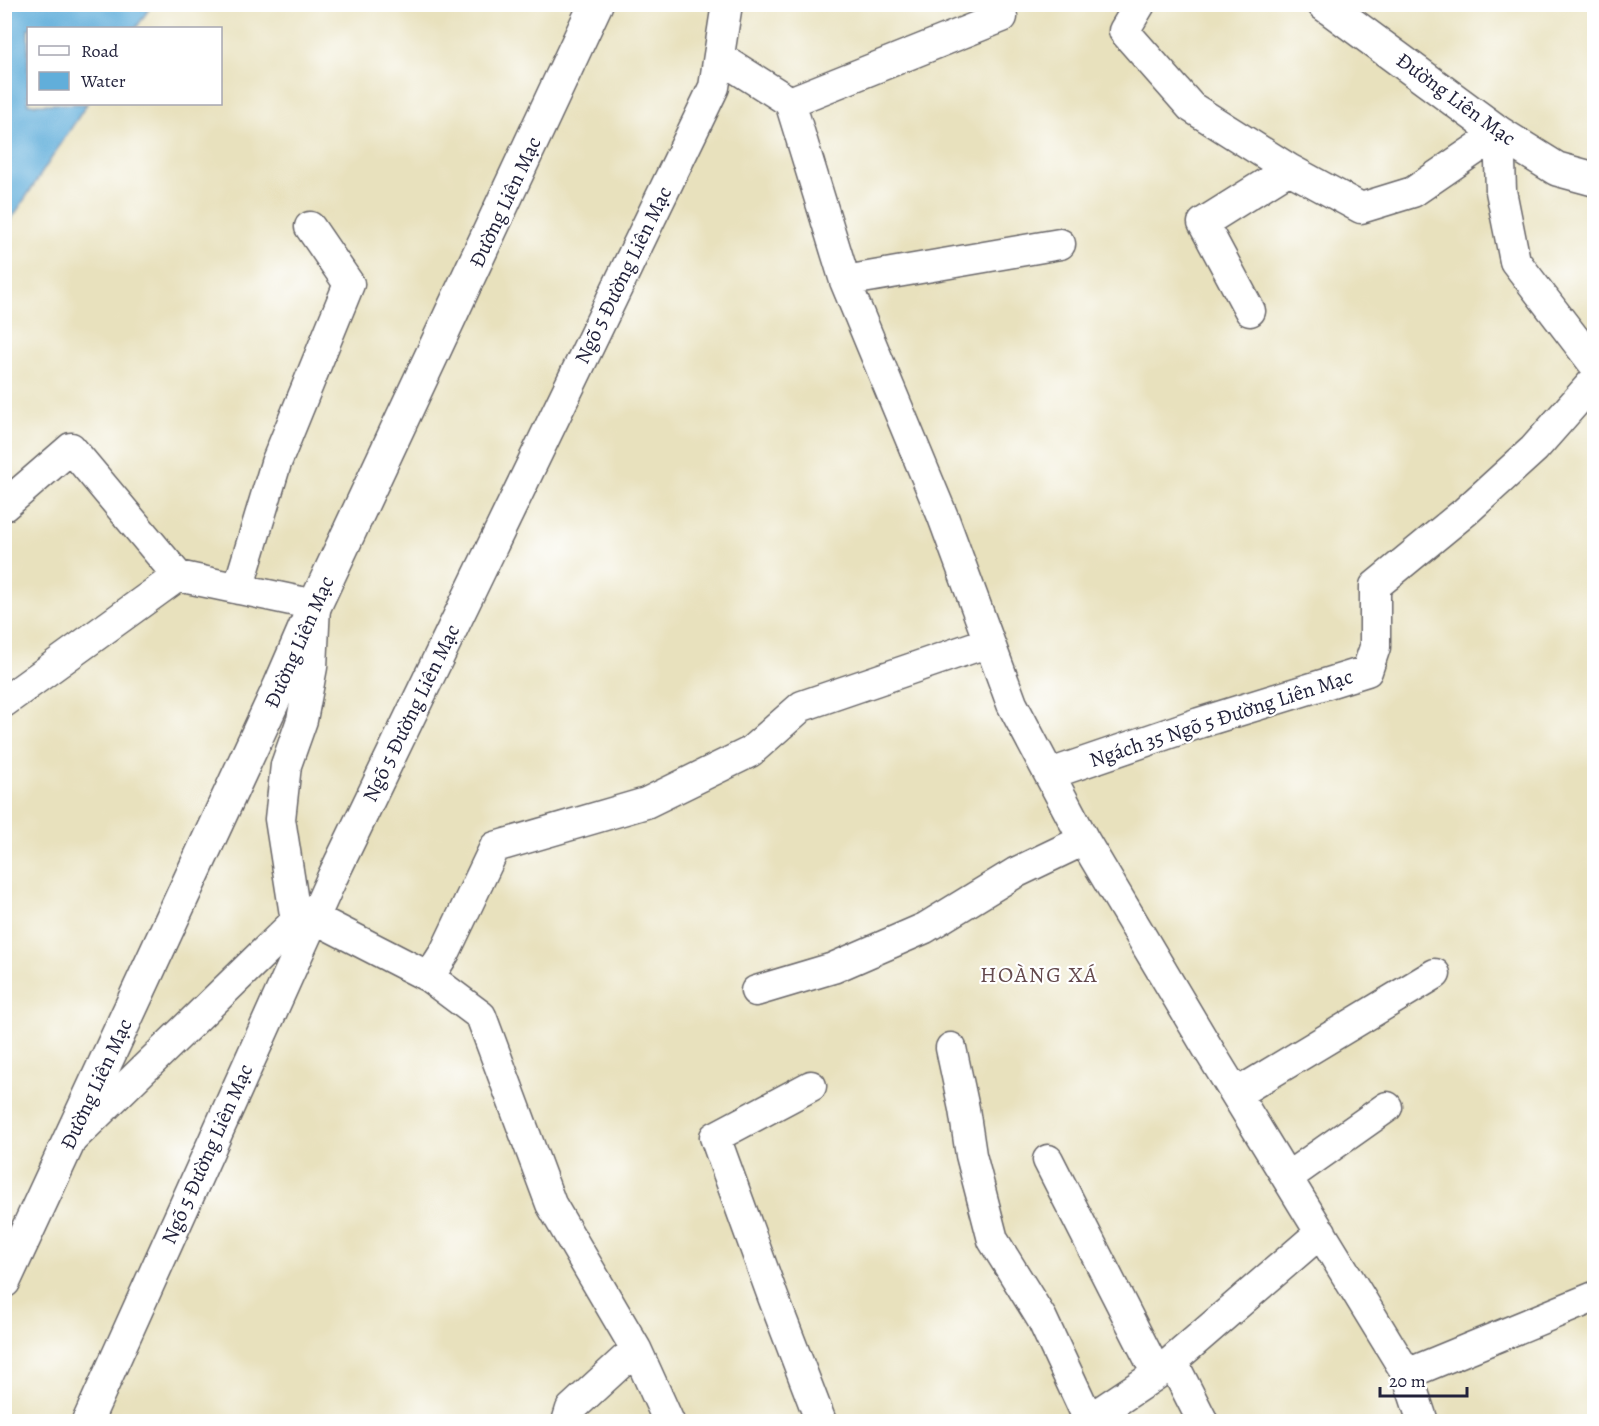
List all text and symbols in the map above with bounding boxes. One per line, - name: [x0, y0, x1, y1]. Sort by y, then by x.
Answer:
- legend: [27, 27, 222, 105]
- text: Road: [81, 39, 119, 63]
- street label: Đường Liên Mạc: [1391, 46, 1522, 152]
- text: Water: [80, 69, 126, 93]
- street label: Đường Liên Mạc: [462, 132, 548, 272]
- street label: Ngõ 5 Đường Liên Mạc: [568, 181, 678, 369]
- street label: Đường Liên Mạc: [257, 572, 341, 712]
- street label: Ngõ 5 Đường Liên Mạc: [356, 619, 466, 807]
- street label: Ngách 35 Ngõ 5 Đường Liên Mạc: [1086, 662, 1356, 774]
- district label: HOÀNG XÁ: [980, 960, 1098, 990]
- street label: Đường Liên Mạc: [53, 1014, 139, 1154]
- street label: Ngõ 5 Đường Liên Mạc: [155, 1059, 259, 1249]
- scale bar: [1380, 1360, 1467, 1398]
- text: 20 m: [1389, 1369, 1426, 1393]

